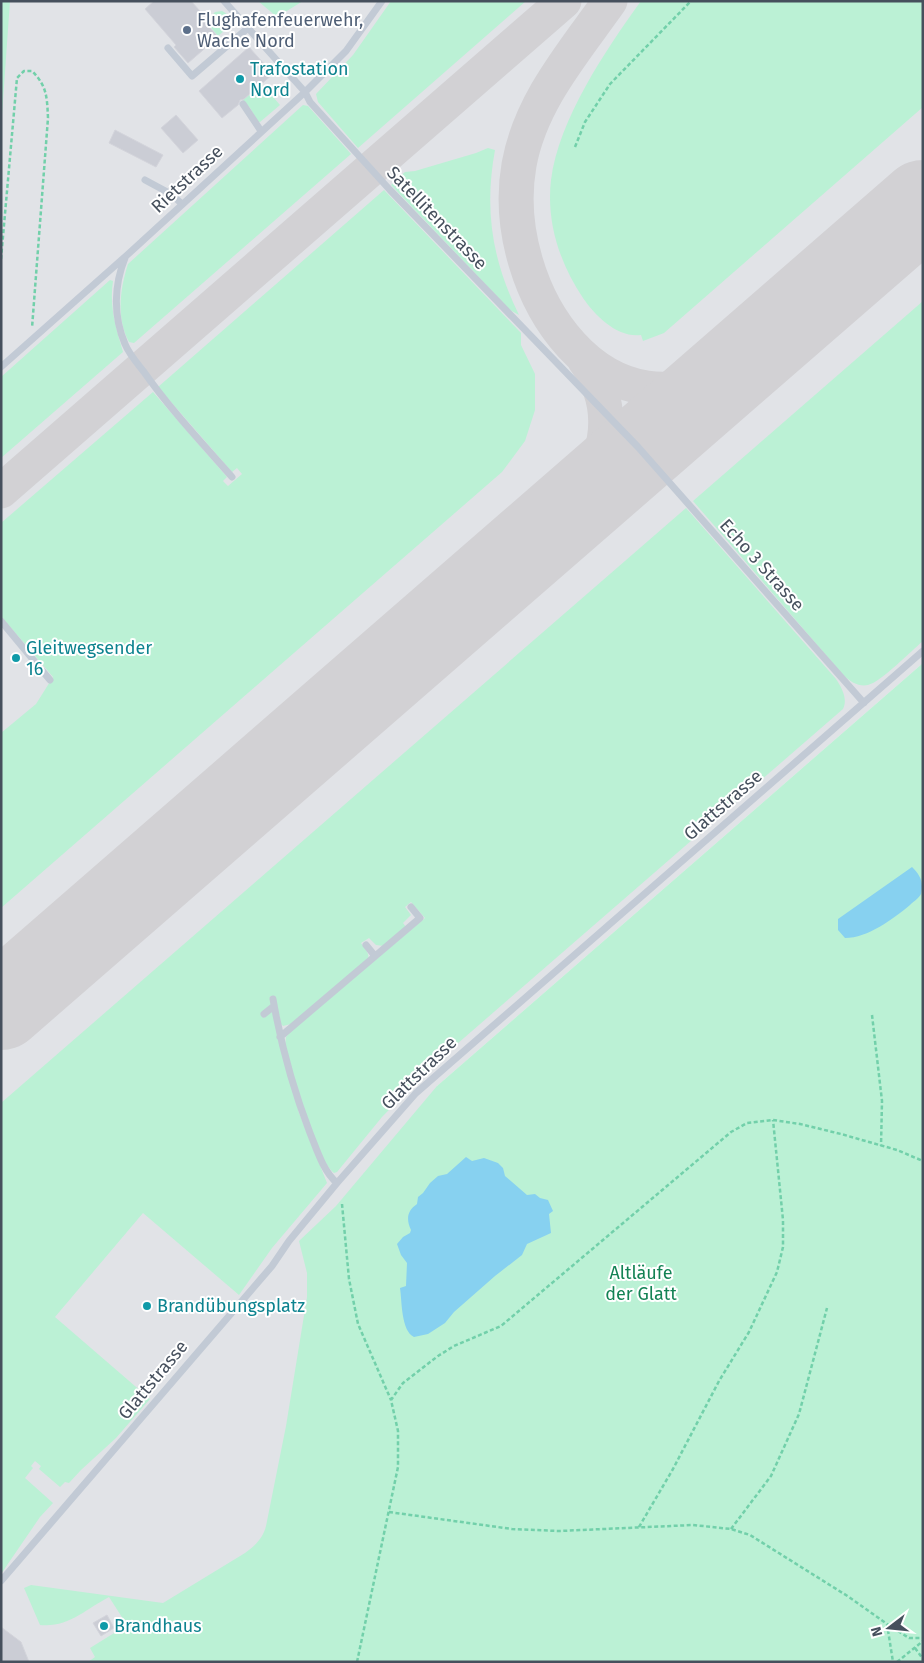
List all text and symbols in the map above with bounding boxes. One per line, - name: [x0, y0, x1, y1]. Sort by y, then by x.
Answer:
- place label: Flughafenfeuerwehr, Wache Nord: [197, 9, 363, 52]
- marker: Flughafenfeuerwehr, Wache Nord: [181, 24, 193, 36]
- place label: Trafostation Nord: [250, 58, 348, 101]
- marker: Trafostation Nord: [234, 73, 246, 85]
- street label: Rietstrasse: [147, 140, 227, 218]
- street label: Satellitenstrasse: [382, 162, 492, 274]
- street label: Echo 3 Strasse: [715, 514, 809, 616]
- place label: Gleitwegsender 16: [26, 637, 152, 680]
- marker: Gleitwegsender 16: [10, 652, 22, 664]
- street label: Glattstrasse: [679, 765, 767, 845]
- street label: Glattstrasse: [377, 1032, 461, 1114]
- park label: Altläufe der Glatt: [605, 1262, 677, 1305]
- place label: Brandübungsplatz: [157, 1295, 305, 1317]
- marker: Brandübungsplatz: [141, 1300, 153, 1312]
- street label: Glattstrasse: [114, 1336, 192, 1424]
- north arrow: [864, 1603, 914, 1653]
- place label: Brandhaus: [114, 1615, 202, 1637]
- marker: Brandhaus: [98, 1620, 110, 1632]
- text: N: [868, 1625, 886, 1638]

